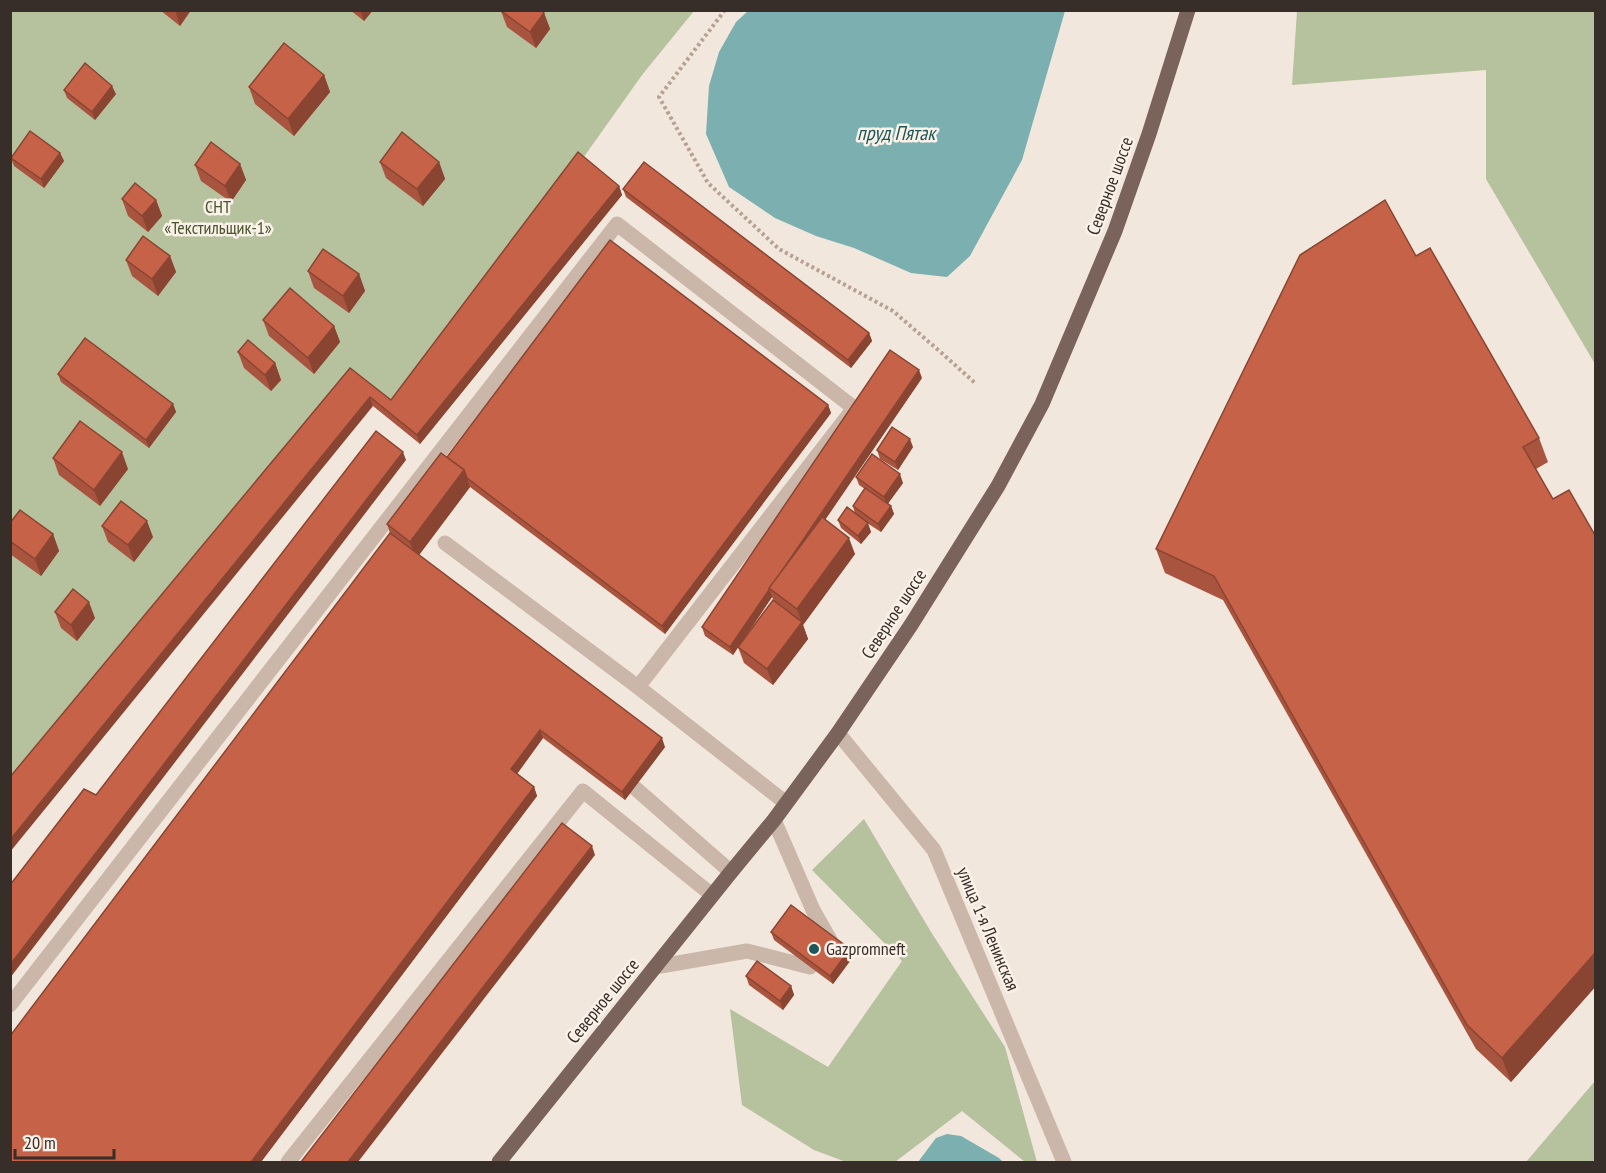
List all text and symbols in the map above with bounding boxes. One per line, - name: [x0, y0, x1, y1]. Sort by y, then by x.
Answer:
- water label: пруд Пятак: [857, 120, 937, 146]
- street label: Северное шоссе: [1081, 134, 1138, 238]
- park label: СНТ «Текстильщик-1»: [164, 195, 272, 239]
- street label: Северное шоссе: [856, 564, 931, 663]
- street label: улица 1-я Ленинская: [952, 863, 1025, 994]
- place label: Gazpromneft: [826, 937, 906, 960]
- marker: Gazpromneft: [807, 942, 821, 956]
- street label: Северное шоссе: [561, 954, 644, 1048]
- scale bar: [15, 1122, 114, 1160]
- text: 20 m: [24, 1131, 56, 1154]

